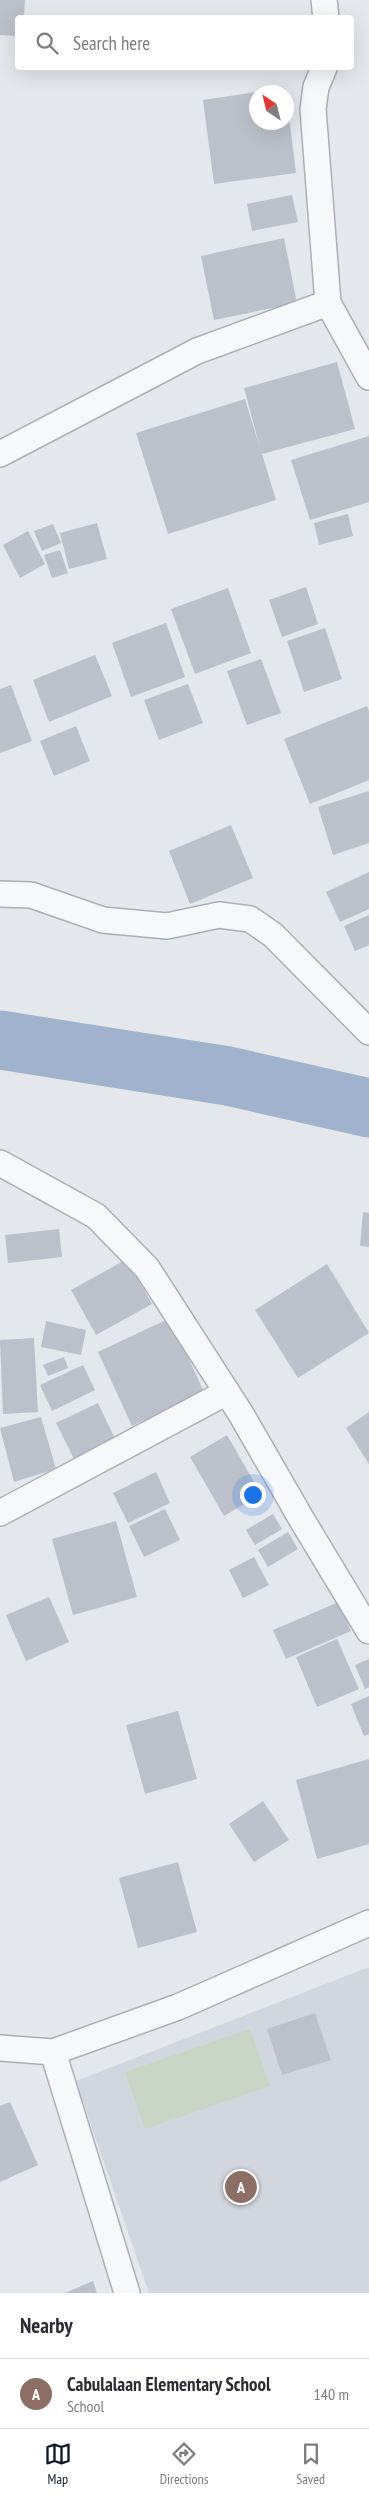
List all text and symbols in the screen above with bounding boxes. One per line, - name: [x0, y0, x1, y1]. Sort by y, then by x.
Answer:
- search box: [15, 15, 354, 70]
- icon: search: [33, 29, 61, 57]
- text: Search here: [73, 31, 150, 55]
- north arrow: [249, 85, 294, 130]
- your location: [240, 1482, 266, 1508]
- pin: A: [225, 2168, 257, 2206]
- text: Nearby: [20, 2312, 73, 2339]
- text: Cabulalaan Elementary School: [67, 2372, 271, 2396]
- text: A: [32, 2384, 40, 2404]
- text: 140 m: [314, 2384, 349, 2404]
- text: School: [67, 2396, 104, 2416]
- tab: Map: [44, 2440, 72, 2488]
- tab: Directions: [160, 2440, 208, 2488]
- tab: Saved: [296, 2440, 325, 2488]

